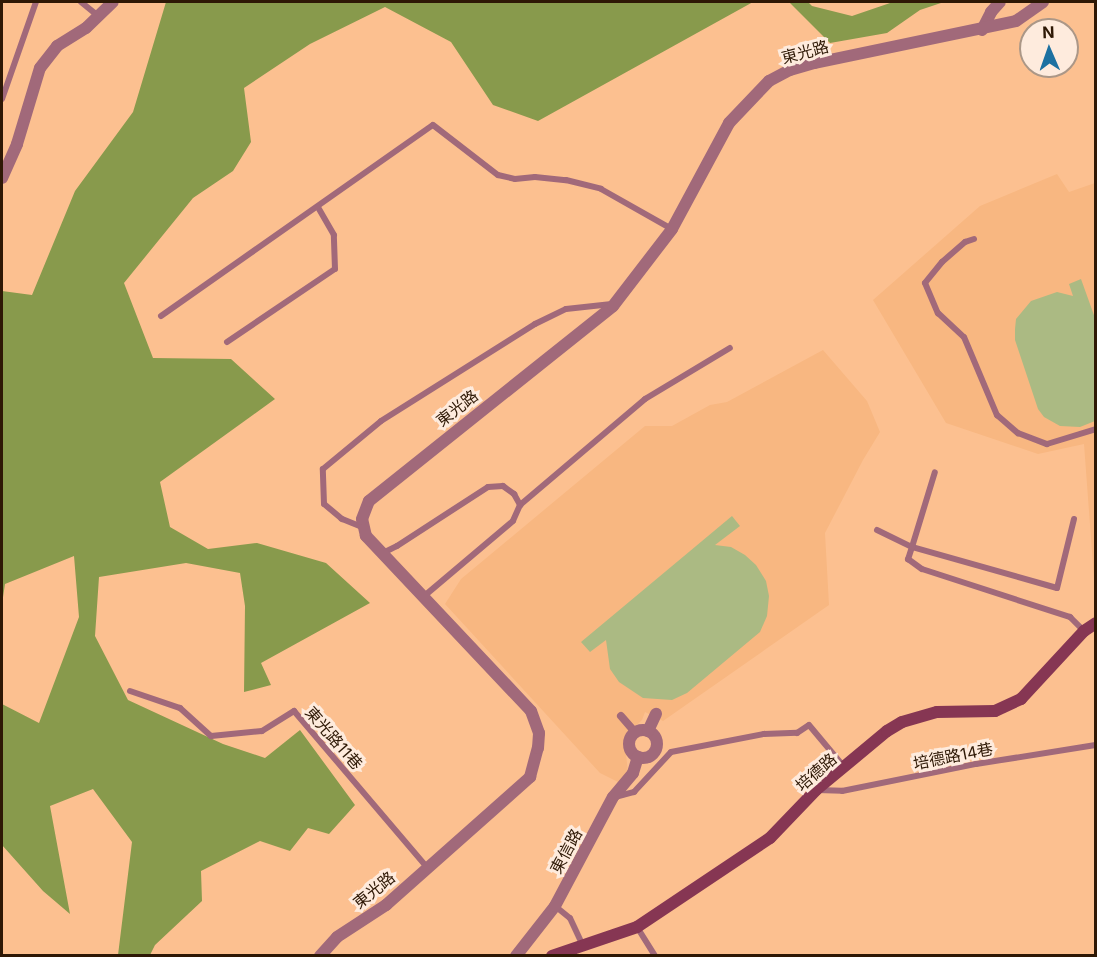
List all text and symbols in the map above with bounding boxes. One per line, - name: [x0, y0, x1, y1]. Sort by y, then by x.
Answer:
- north arrow: [1019, 18, 1079, 78]
- text: N: [1042, 22, 1055, 42]
- street label: 東光路: [779, 37, 831, 67]
- street label: 東光路: [432, 386, 482, 430]
- street label: 東光路11巷: [301, 703, 367, 773]
- street label: 培德路14巷: [911, 739, 995, 773]
- street label: 培德路: [792, 749, 840, 795]
- street label: 東信路: [546, 825, 586, 877]
- street label: 東光路: [349, 867, 399, 913]

